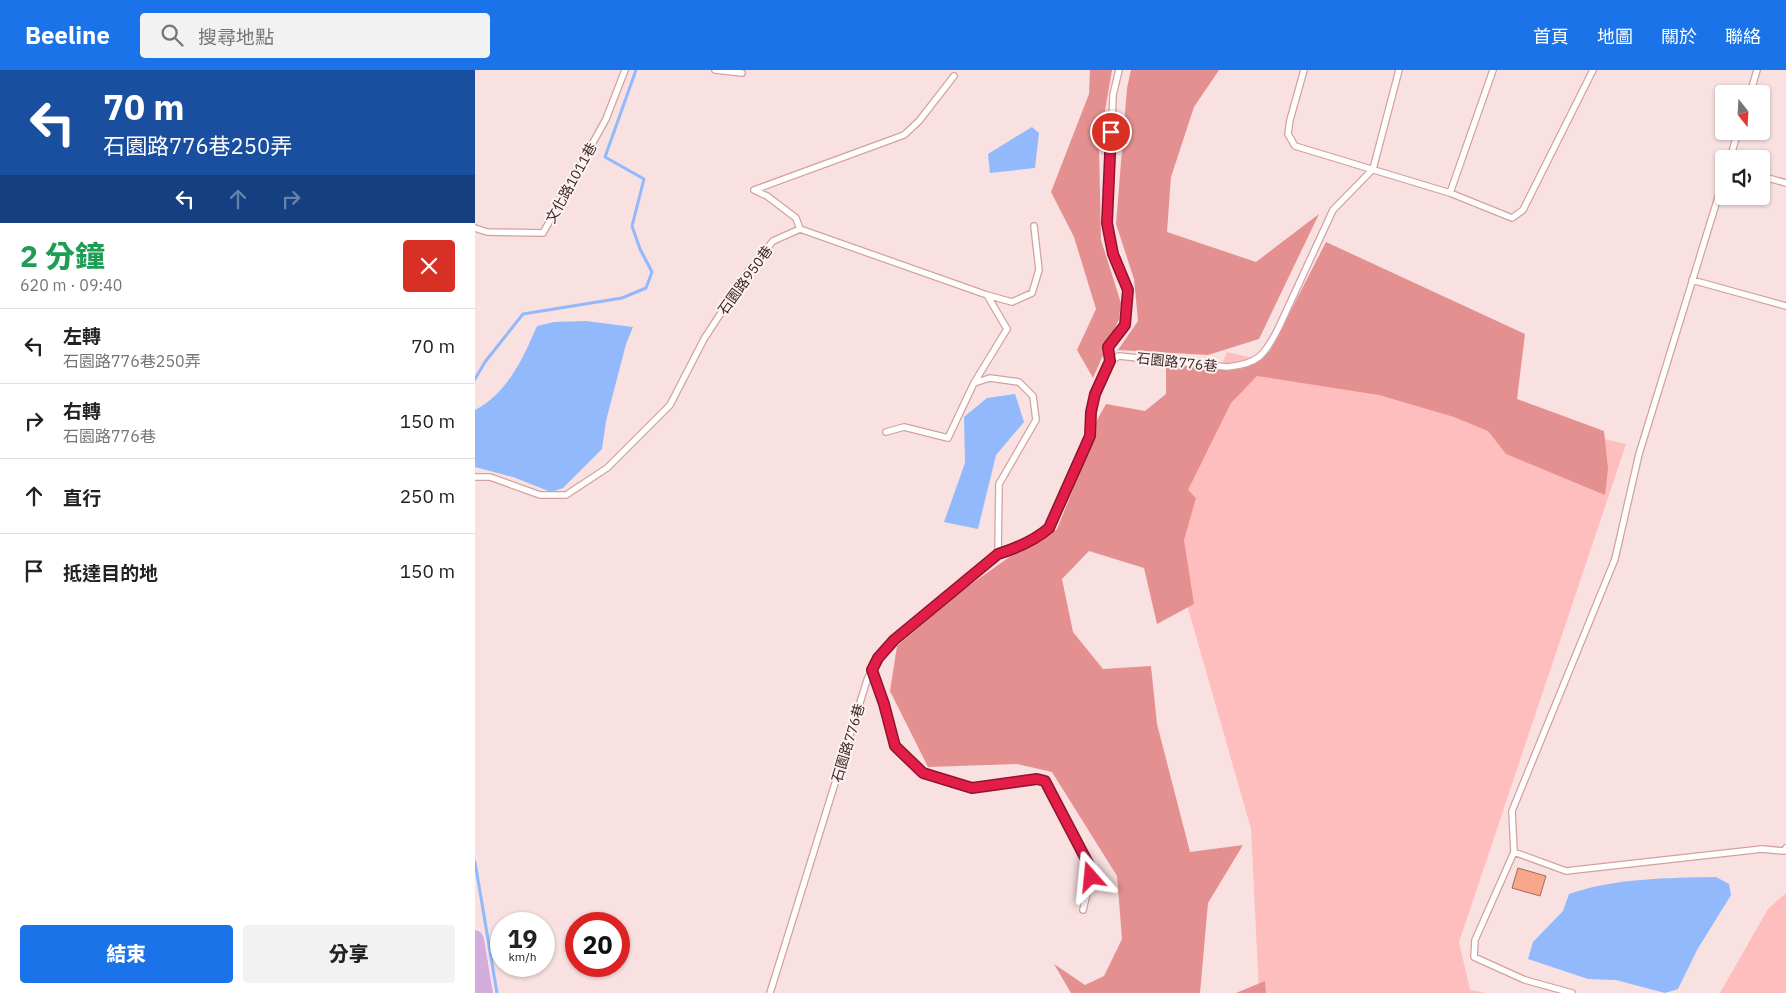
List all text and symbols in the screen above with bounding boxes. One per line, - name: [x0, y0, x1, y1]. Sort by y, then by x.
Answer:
- search box: [140, 13, 490, 58]
- text: Beeline: [25, 19, 110, 51]
- icon: search: [158, 21, 186, 49]
- text: 搜尋地點: [198, 25, 274, 49]
- text: 首頁: [1533, 25, 1569, 48]
- text: 地圖: [1597, 25, 1633, 48]
- text: 關於: [1661, 25, 1697, 48]
- text: 聯絡: [1725, 25, 1761, 48]
- text: 70 m: [103, 84, 185, 130]
- north arrow: [1715, 85, 1770, 140]
- map controls: [1715, 85, 1770, 205]
- icon: left: [20, 90, 85, 155]
- pin: [1090, 111, 1132, 153]
- icon: arrive: [1097, 118, 1125, 146]
- text: 石園路776巷250弄: [103, 131, 292, 160]
- street label: 文化路1011巷: [541, 139, 601, 227]
- button: sound: [1715, 150, 1770, 205]
- icon: left: [171, 185, 199, 213]
- icon: ahead: [224, 185, 252, 213]
- icon: right: [277, 185, 305, 213]
- text: 2 分鐘: [20, 236, 105, 275]
- button: close: [403, 240, 455, 292]
- street label: 石園路950巷: [714, 242, 776, 318]
- text: 620 m · 09:40: [20, 275, 122, 295]
- text: 左轉: [63, 324, 101, 348]
- icon: left: [20, 332, 48, 360]
- text: 70 m: [411, 334, 455, 358]
- street label: 石園路776巷: [1136, 349, 1218, 375]
- text: 石園路776巷250弄: [63, 351, 201, 371]
- text: 右轉: [63, 399, 101, 423]
- icon: right: [20, 407, 48, 435]
- text: 150 m: [400, 409, 455, 433]
- text: 石園路776巷: [63, 426, 156, 446]
- icon: ahead: [20, 482, 48, 510]
- text: 250 m: [400, 484, 455, 508]
- text: 直行: [63, 486, 101, 510]
- icon: arrive: [20, 557, 48, 585]
- text: 150 m: [400, 559, 455, 583]
- text: 抵達目的地: [63, 561, 158, 585]
- street label: 石園路776巷: [828, 702, 868, 784]
- position arrow: [1064, 850, 1116, 902]
- speed limit sign: 20: [565, 912, 630, 977]
- text: 19: [507, 922, 538, 955]
- button: 結束: [20, 925, 233, 983]
- button: 分享: [243, 925, 455, 983]
- text: km/h: [508, 949, 537, 964]

